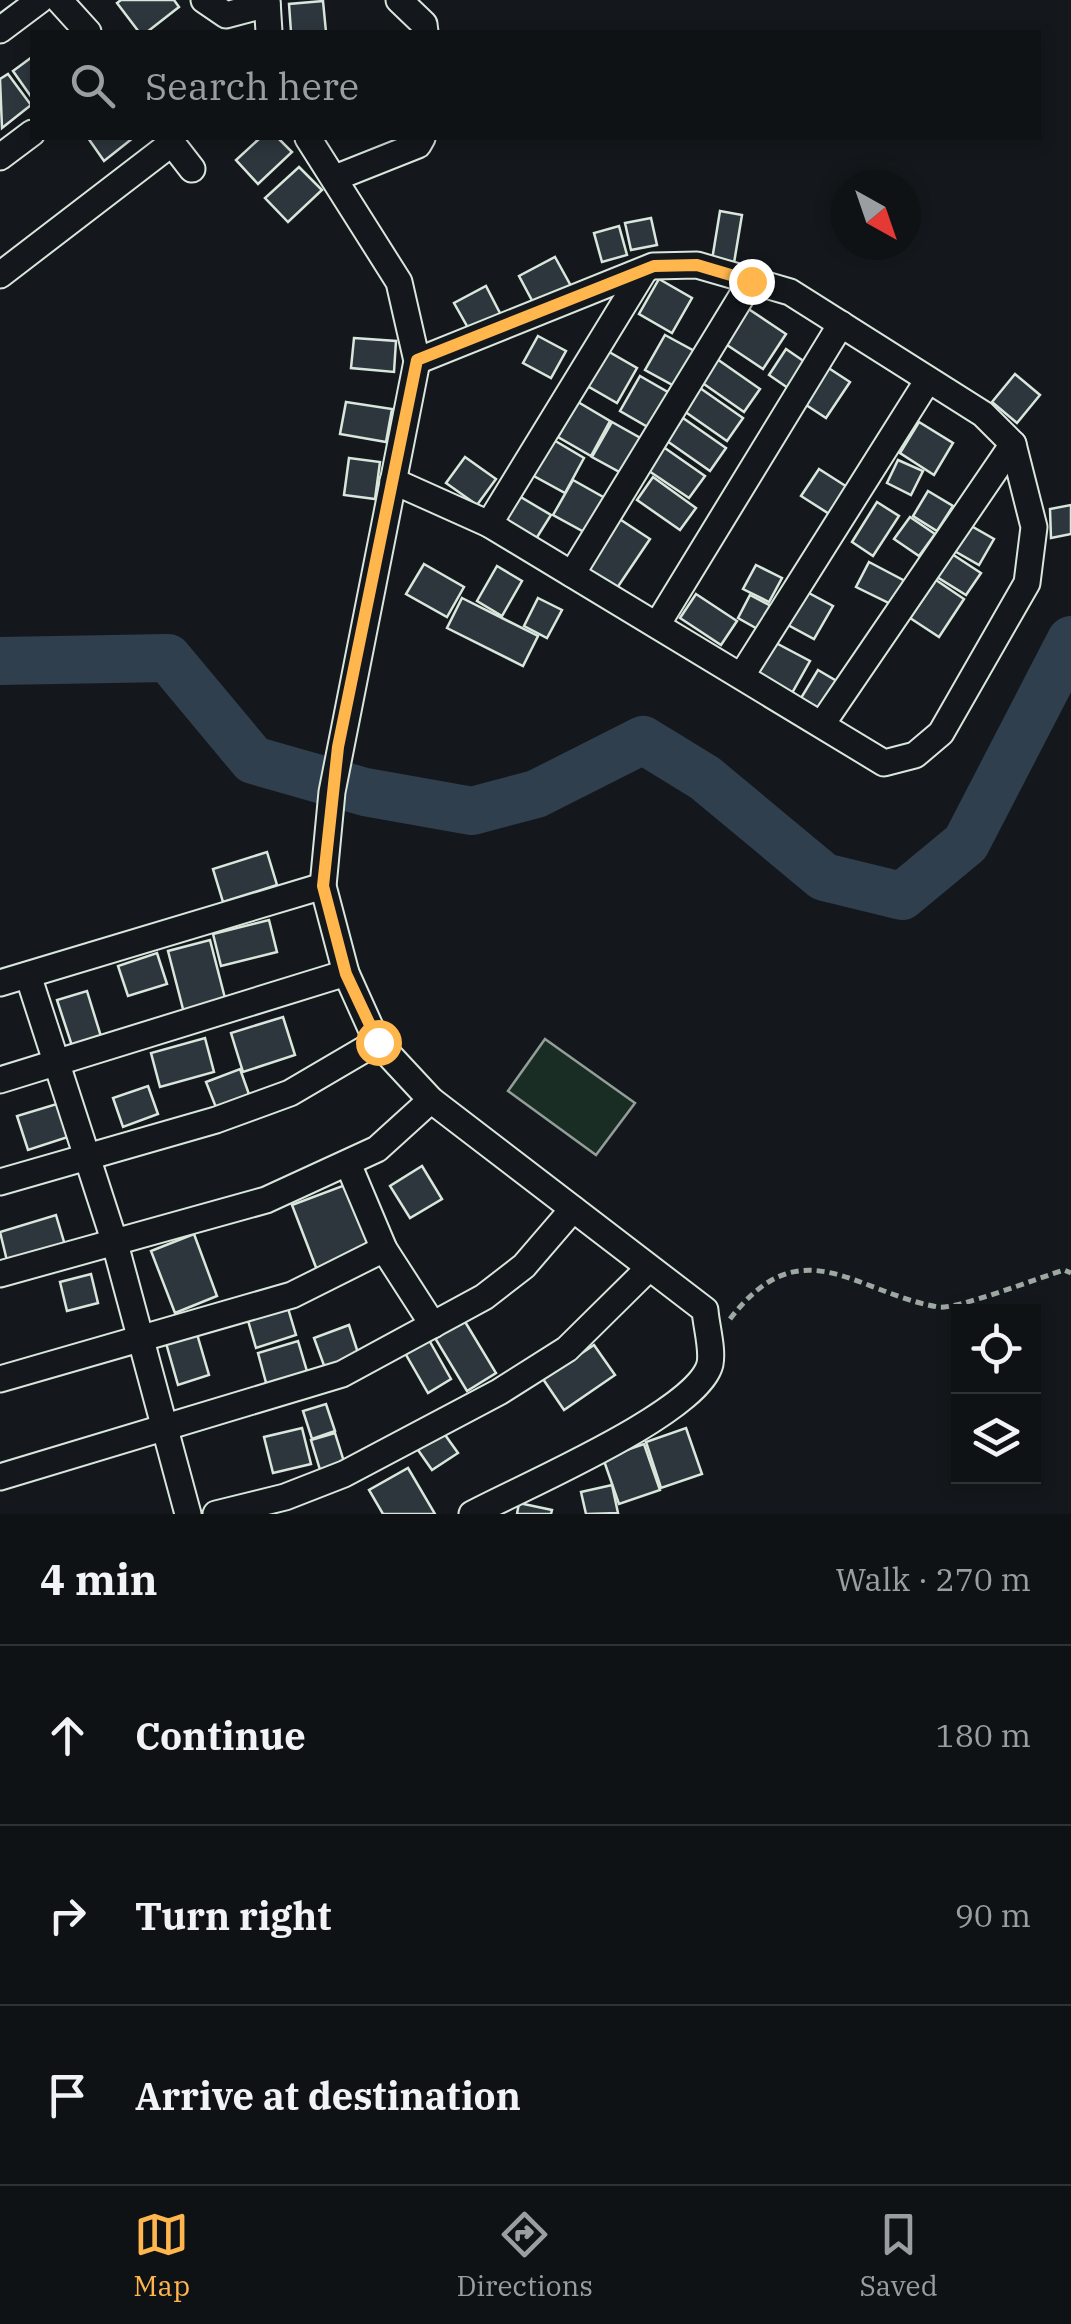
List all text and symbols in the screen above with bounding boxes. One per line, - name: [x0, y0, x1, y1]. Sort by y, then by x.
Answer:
- search box: [30, 30, 1041, 140]
- icon: search: [65, 58, 120, 113]
- text: Search here: [145, 61, 359, 110]
- north arrow: [831, 170, 921, 260]
- route end: [729, 259, 775, 305]
- route start: [356, 1020, 402, 1066]
- map controls: [951, 1304, 1041, 1484]
- button: locate: [951, 1304, 1041, 1394]
- button: layers: [951, 1394, 1041, 1484]
- text: 4 min: [40, 1552, 158, 1607]
- text: Walk · 270 m: [835, 1558, 1031, 1600]
- icon: ahead: [40, 1708, 95, 1763]
- text: Continue: [135, 1711, 306, 1760]
- text: 180 m: [935, 1714, 1031, 1756]
- icon: right: [40, 1888, 95, 1943]
- text: Turn right: [135, 1891, 331, 1940]
- text: 90 m: [955, 1894, 1031, 1936]
- icon: arrive: [40, 2068, 95, 2123]
- text: Arrive at destination: [135, 2071, 521, 2120]
- tab: Map: [133, 2207, 190, 2304]
- tab: Directions: [456, 2207, 593, 2304]
- tab: Saved: [859, 2207, 938, 2304]

